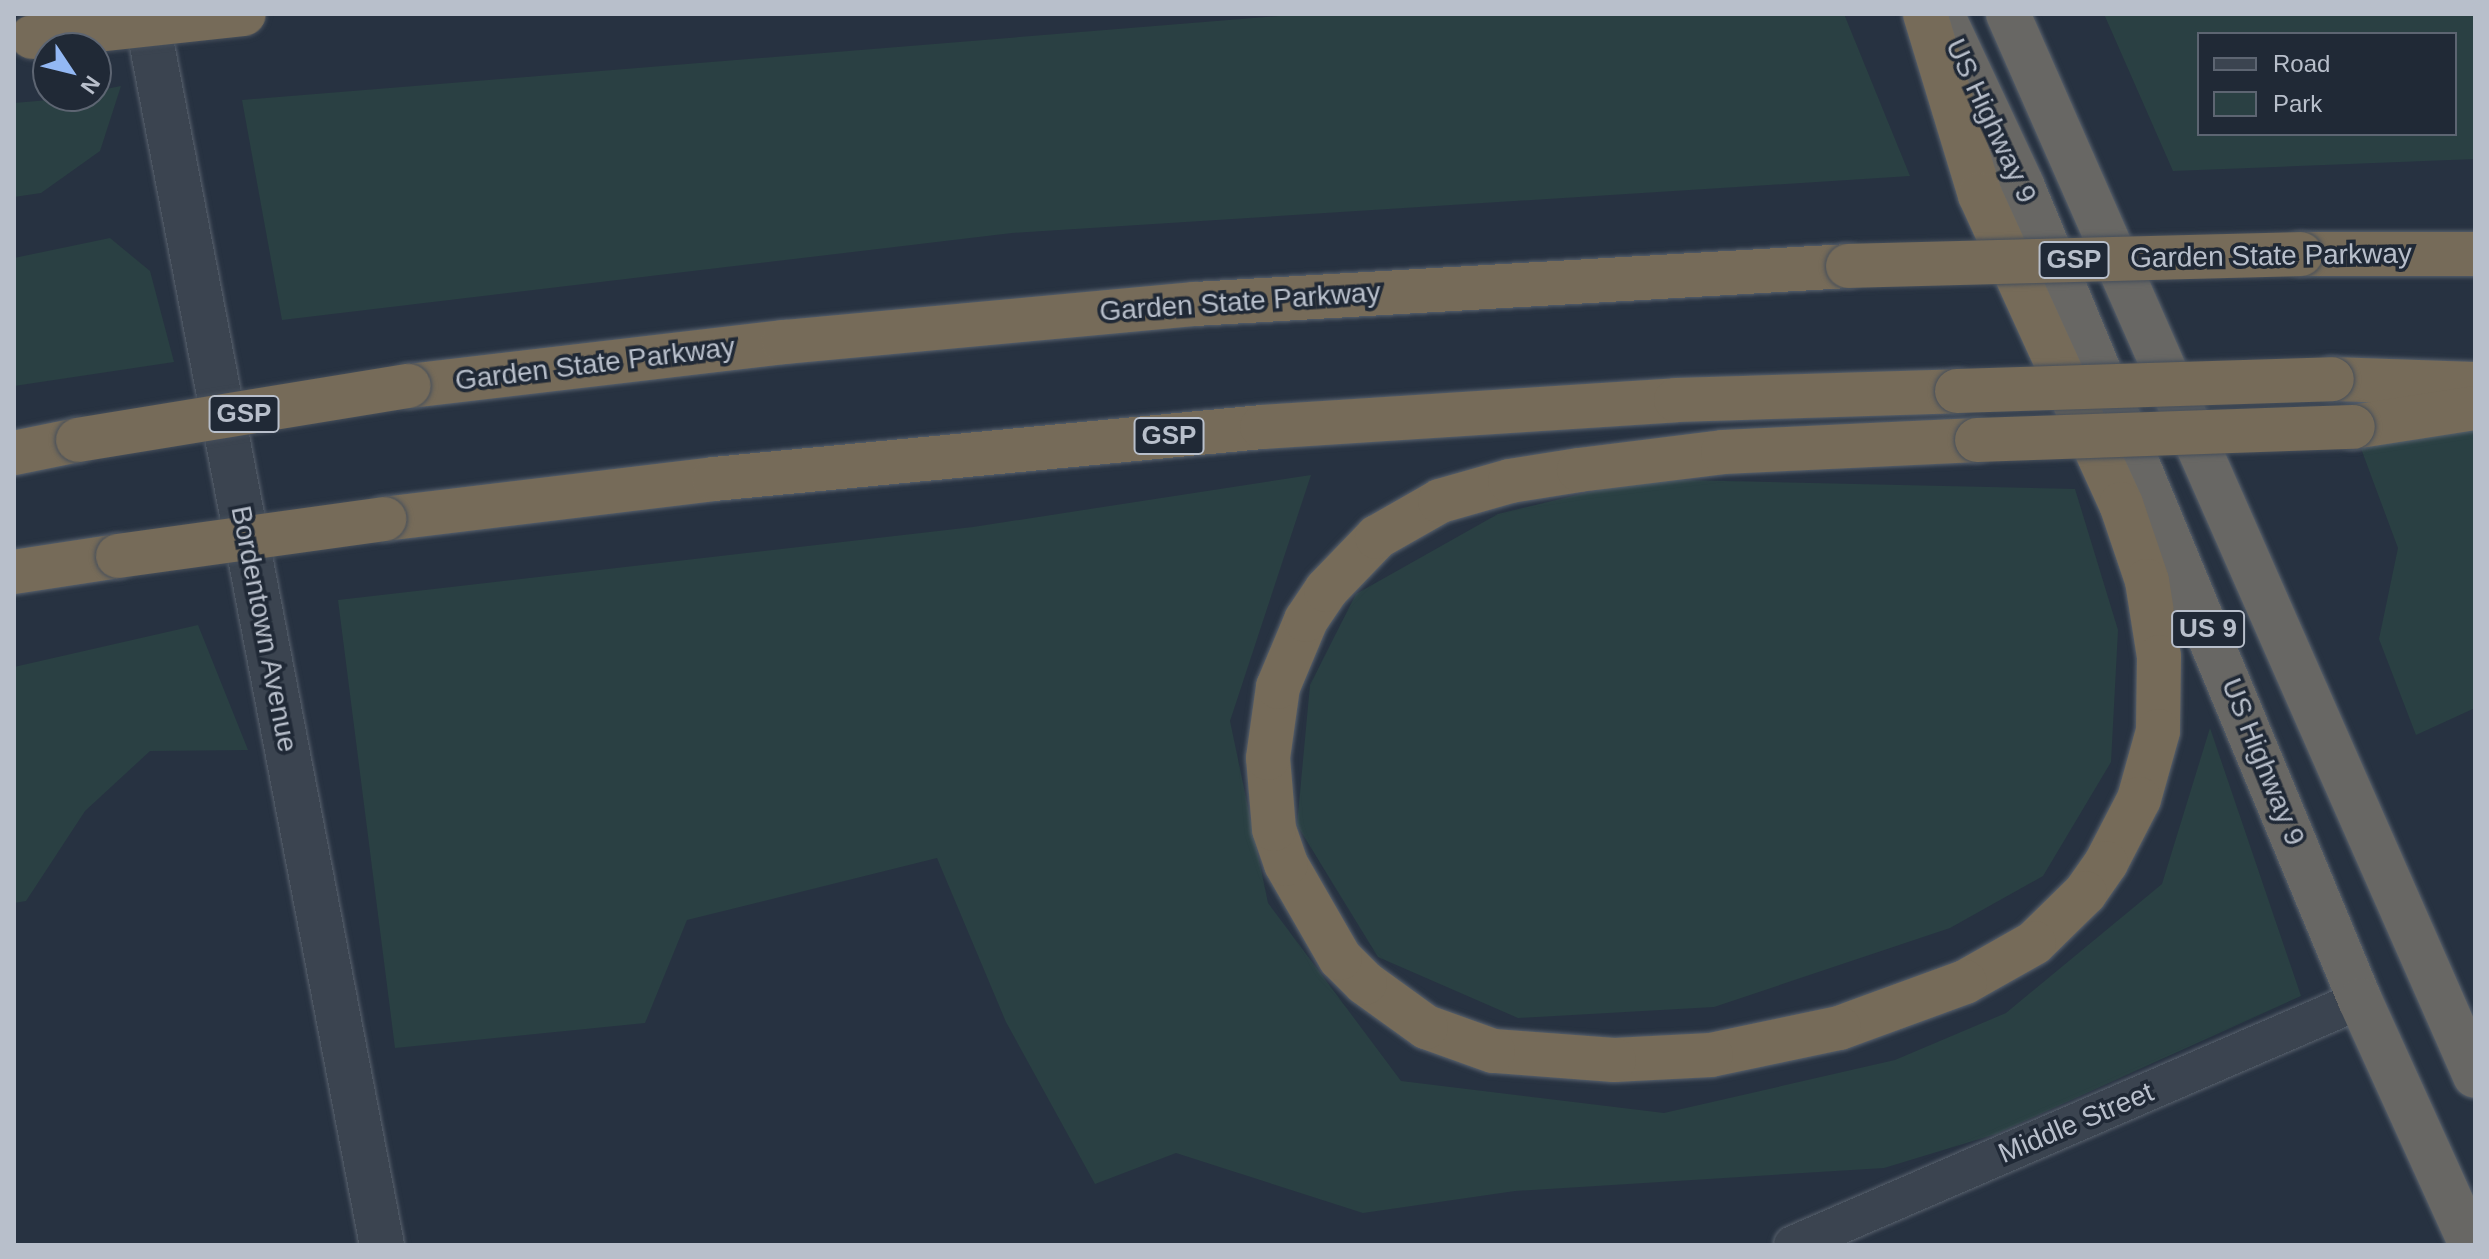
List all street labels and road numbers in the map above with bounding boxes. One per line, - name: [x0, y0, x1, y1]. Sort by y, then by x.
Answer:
- street label: US Highway 9: [1938, 34, 2044, 208]
- street label: Garden State Parkway: [2130, 237, 2412, 275]
- road number: GSP: [2038, 238, 2110, 282]
- street label: Garden State Parkway: [1098, 275, 1382, 329]
- street label: Garden State Parkway: [453, 330, 737, 398]
- road number: GSP: [208, 392, 280, 436]
- road number: GSP: [1133, 414, 1205, 458]
- street label: Bordentown Avenue: [223, 502, 305, 756]
- road number: US 9: [2170, 607, 2246, 651]
- street label: US Highway 9: [2214, 673, 2312, 851]
- street label: Middle Street: [1994, 1075, 2158, 1171]

